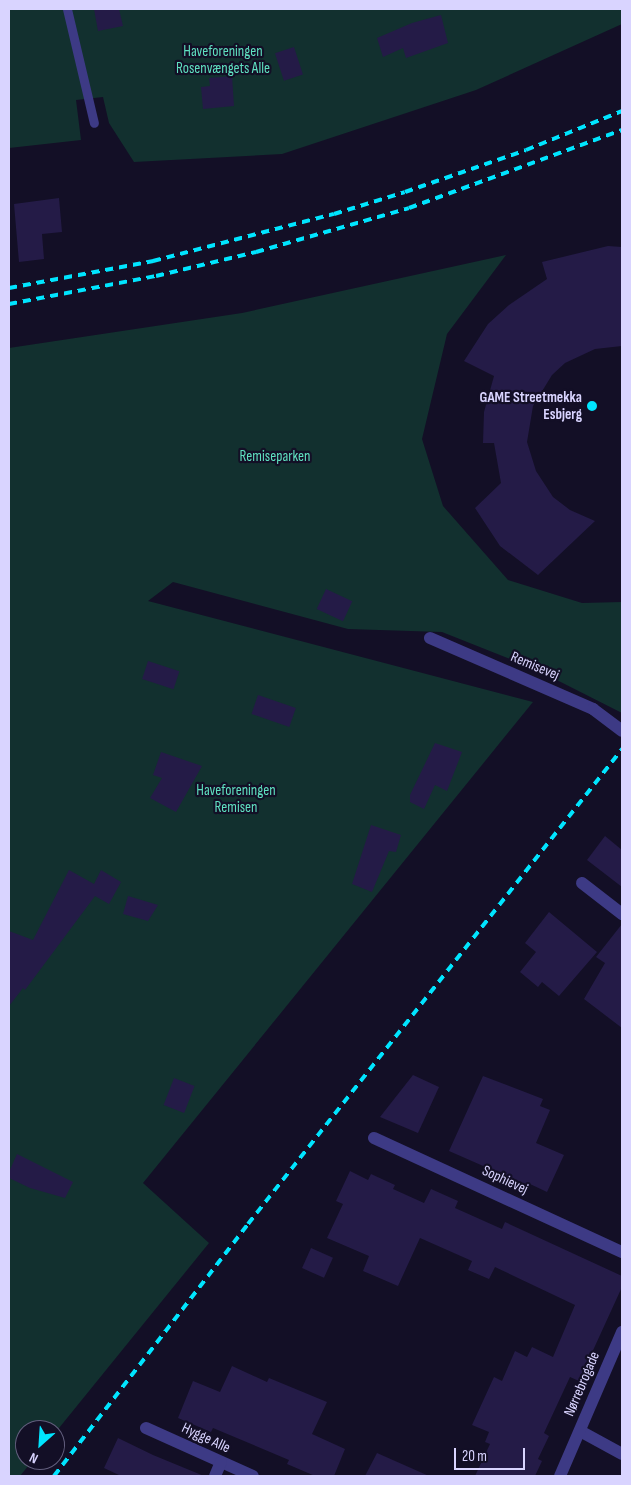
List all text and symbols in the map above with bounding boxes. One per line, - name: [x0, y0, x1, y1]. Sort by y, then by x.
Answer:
- park label: Haveforeningen Rosenvængets Alle: [176, 42, 270, 77]
- place label: GAME Streetmekka Esbjerg: [480, 388, 582, 423]
- marker: GAME Streetmekka Esbjerg: [586, 400, 598, 412]
- park label: Remiseparken: [240, 448, 310, 466]
- street label: Remisevej: [508, 648, 562, 684]
- park label: Haveforeningen Remisen: [196, 781, 276, 816]
- street label: Sophievej: [479, 1162, 531, 1198]
- street label: Nørrebrogade: [560, 1349, 604, 1419]
- street label: Hygge Alle: [179, 1419, 233, 1457]
- north arrow: [15, 1420, 65, 1470]
- scale bar: [456, 1438, 527, 1470]
- text: 20 m: [462, 1447, 487, 1466]
- text: N: [27, 1449, 41, 1467]

